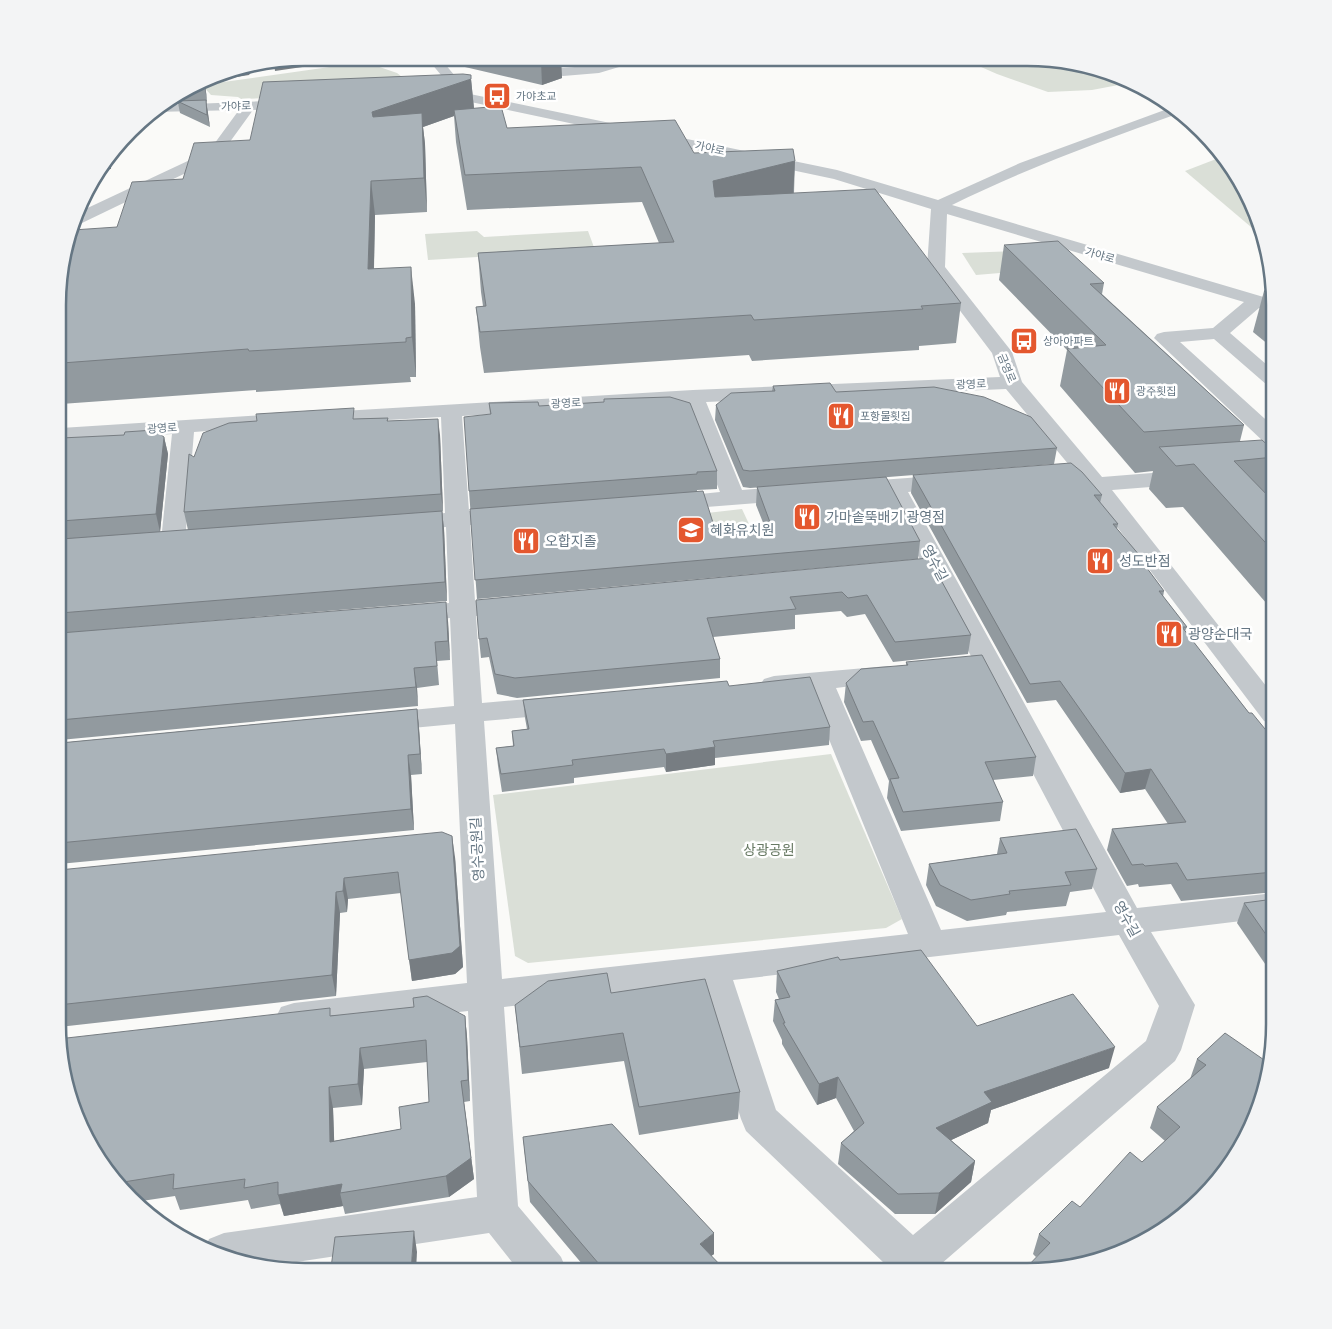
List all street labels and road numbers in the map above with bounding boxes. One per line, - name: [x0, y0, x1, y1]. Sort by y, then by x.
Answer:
- street label: 가야로: [221, 97, 251, 115]
- street label: 가야로: [693, 137, 727, 159]
- street label: 가야로: [1083, 243, 1117, 267]
- street label: 금영로: [994, 351, 1020, 385]
- street label: 광영로: [956, 375, 986, 393]
- street label: 광영로: [550, 394, 582, 412]
- street label: 광영로: [146, 419, 178, 437]
- street label: 영수길: [917, 541, 954, 585]
- street label: 영수공원길: [464, 816, 489, 882]
- street label: 영수길: [1109, 897, 1146, 941]

